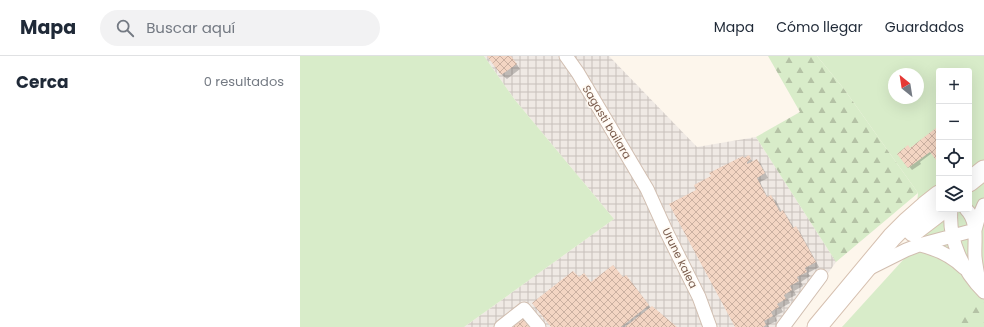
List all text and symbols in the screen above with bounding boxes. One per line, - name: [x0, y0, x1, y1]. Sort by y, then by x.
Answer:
- search box: [100, 10, 380, 46]
- text: Mapa: [20, 14, 76, 41]
- icon: search: [114, 17, 136, 39]
- text: Buscar aquí: [146, 17, 235, 38]
- text: Mapa: [714, 17, 754, 37]
- text: Cómo llegar: [776, 17, 863, 37]
- text: Guardados: [885, 17, 964, 37]
- north arrow: [888, 68, 924, 104]
- map controls: [936, 68, 972, 212]
- button: +: [936, 68, 972, 104]
- text: Cerca: [16, 70, 69, 94]
- text: 0 resultados: [204, 72, 284, 91]
- street label: Sagasti bailara: [579, 82, 635, 162]
- button: −: [936, 104, 972, 140]
- button: locate: [936, 140, 972, 176]
- button: layers: [936, 176, 972, 212]
- street label: Urune kalea: [658, 225, 702, 291]

